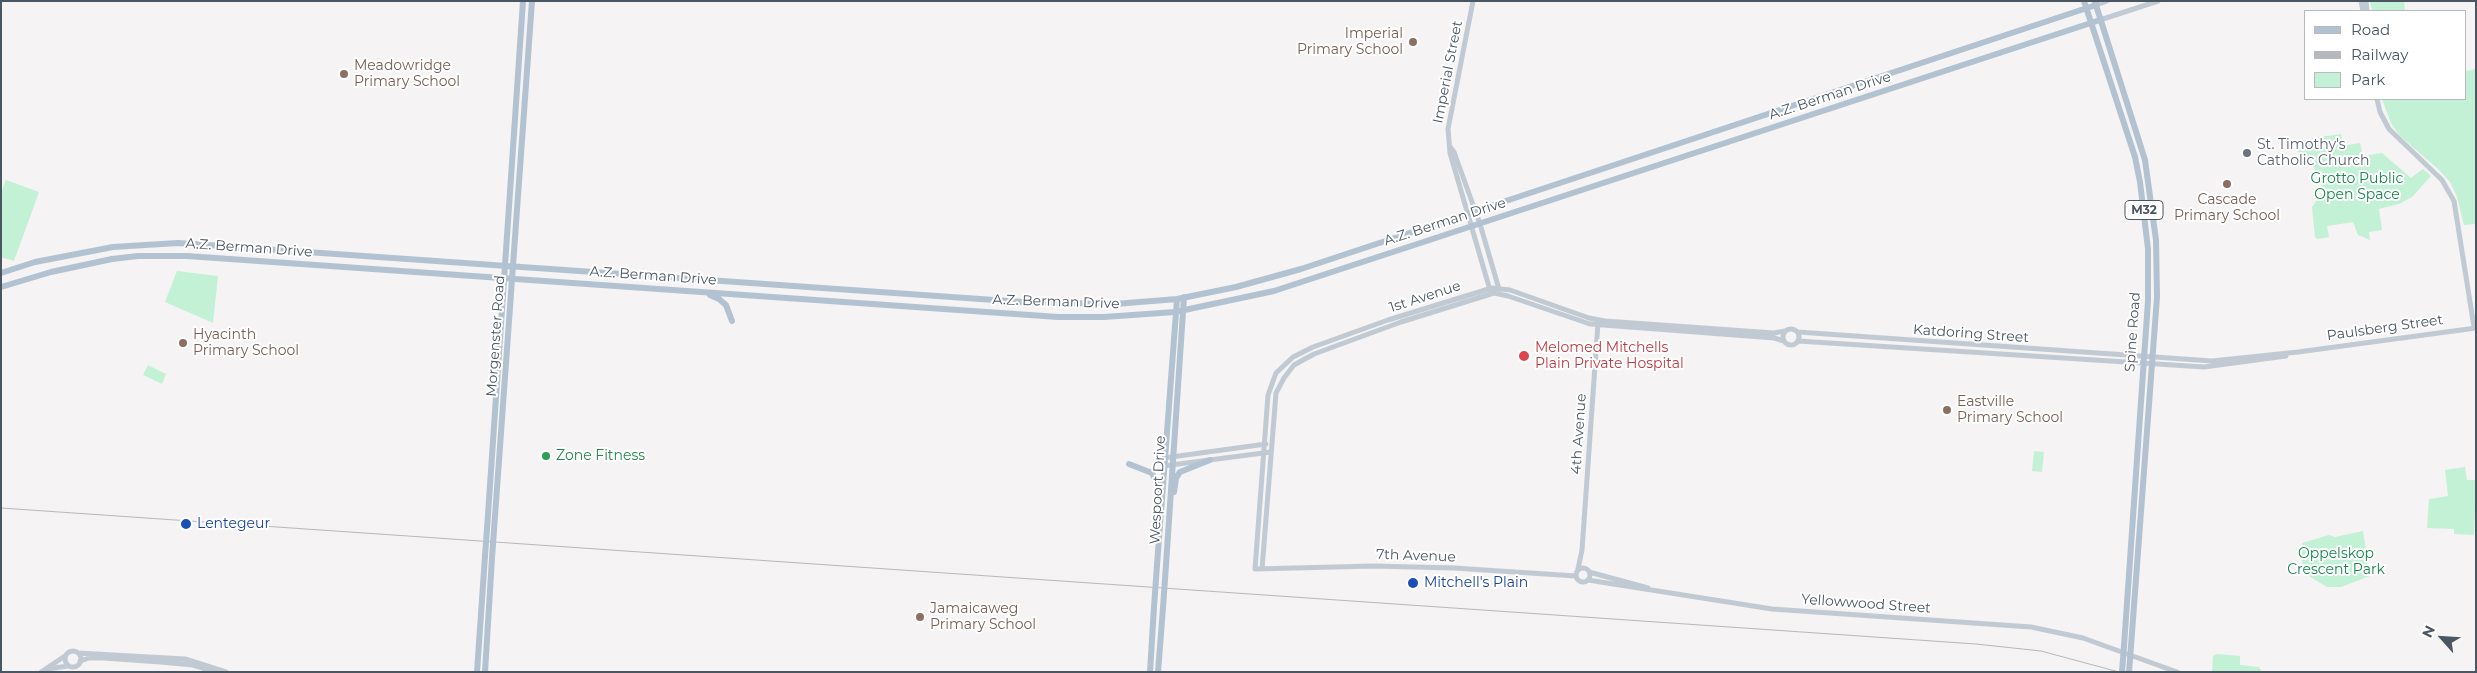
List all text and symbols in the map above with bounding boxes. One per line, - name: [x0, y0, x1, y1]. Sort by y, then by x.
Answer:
- legend: [2304, 10, 2467, 100]
- street label: Imperial Street: [1430, 19, 1466, 125]
- text: Road: [2351, 20, 2390, 39]
- place label: Imperial Primary School: [1297, 26, 1403, 58]
- marker: Imperial Primary School: [1407, 36, 1419, 48]
- text: Railway: [2351, 45, 2408, 64]
- place label: Meadowridge Primary School: [354, 58, 460, 90]
- marker: Meadowridge Primary School: [338, 68, 350, 80]
- street label: A.Z. Berman Drive: [1767, 68, 1893, 124]
- text: Park: [2351, 70, 2385, 89]
- place label: St. Timothy's Catholic Church: [2257, 137, 2370, 170]
- marker: St. Timothy's Catholic Church: [2241, 147, 2253, 159]
- park label: Grotto Public Open Space: [2311, 171, 2403, 203]
- marker: Cascade Primary School: [2221, 178, 2233, 190]
- place label: Cascade Primary School: [2174, 192, 2280, 224]
- street label: A.Z. Berman Drive: [1382, 194, 1508, 250]
- road number: M32: [2125, 200, 2163, 220]
- street label: A.Z. Berman Drive: [185, 235, 313, 261]
- street label: A.Z. Berman Drive: [589, 263, 717, 289]
- street label: Morgenster Road: [483, 275, 509, 397]
- street label: 1st Avenue: [1387, 278, 1463, 316]
- street label: A.Z. Berman Drive: [992, 291, 1120, 313]
- street label: Spine Road: [2122, 291, 2144, 373]
- street label: Paulsberg Street: [2326, 312, 2444, 344]
- street label: Katdoring Street: [1913, 322, 2029, 346]
- place label: Hyacinth Primary School: [193, 327, 299, 360]
- marker: Hyacinth Primary School: [177, 337, 189, 349]
- place label: Melomed Mitchells Plain Private Hospital: [1535, 340, 1684, 372]
- marker: Melomed Mitchells Plain Private Hospital: [1517, 349, 1531, 363]
- street label: 4th Avenue: [1568, 393, 1590, 475]
- place label: Eastville Primary School: [1957, 394, 2063, 427]
- marker: Eastville Primary School: [1941, 404, 1953, 416]
- street label: Wespoort Drive: [1147, 435, 1169, 545]
- place label: Zone Fitness: [556, 448, 645, 464]
- marker: Zone Fitness: [540, 450, 552, 462]
- place label: Lentegeur: [197, 516, 270, 532]
- marker: Lentegeur: [179, 517, 193, 531]
- street label: 7th Avenue: [1376, 546, 1456, 566]
- park label: Oppelskop Crescent Park: [2287, 546, 2385, 578]
- place label: Mitchell's Plain: [1424, 575, 1528, 591]
- marker: Mitchell's Plain: [1406, 576, 1420, 590]
- street label: Yellowwood Street: [1801, 591, 1931, 617]
- place label: Jamaicaweg Primary School: [930, 601, 1036, 634]
- marker: Jamaicaweg Primary School: [914, 611, 926, 623]
- north arrow: [2417, 613, 2467, 663]
- text: N: [2418, 622, 2439, 640]

